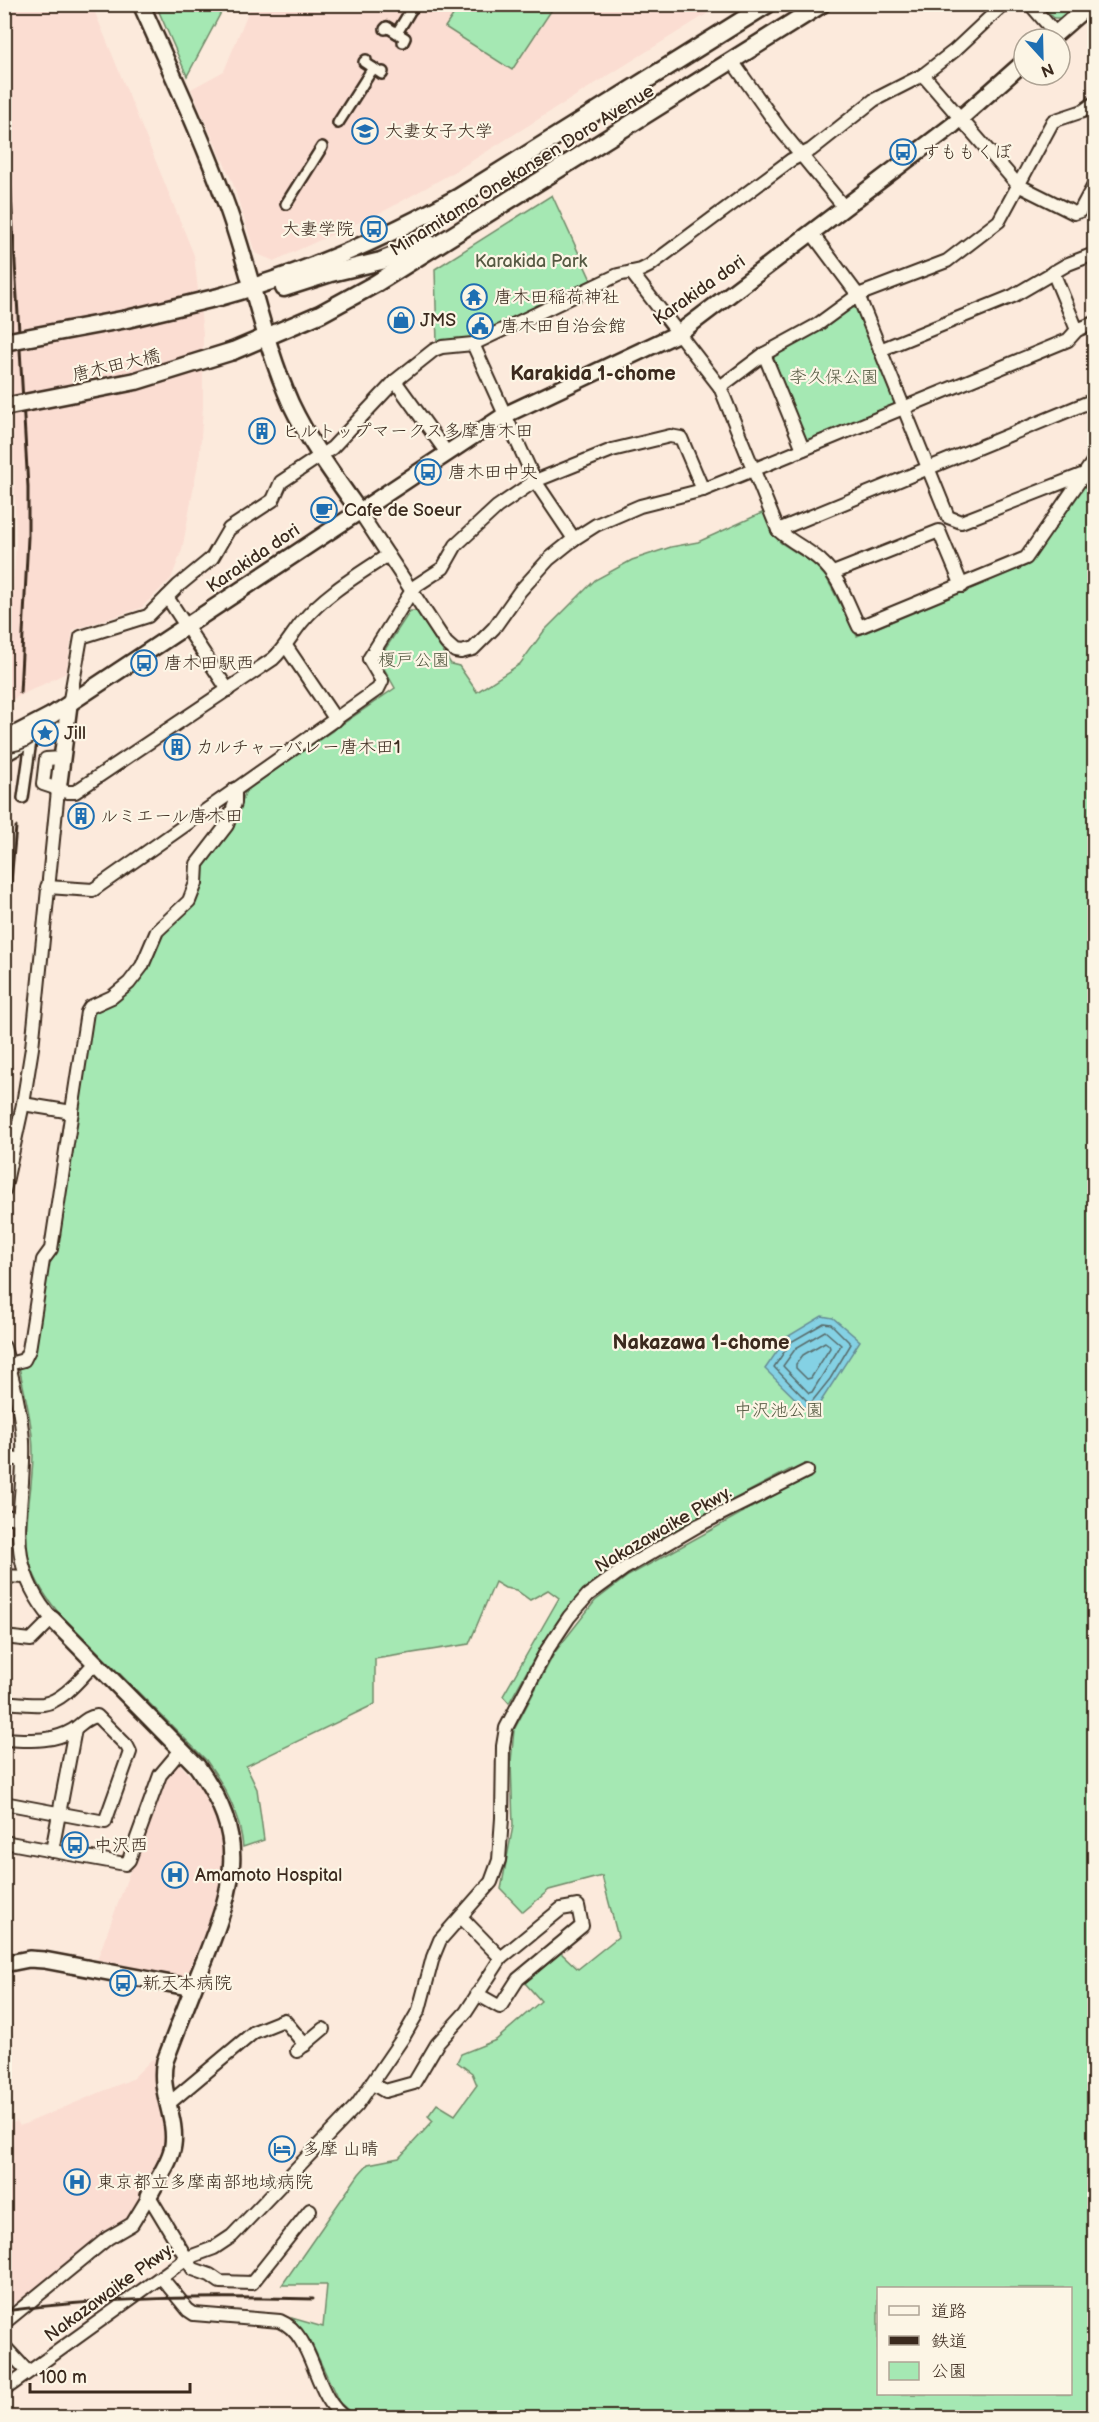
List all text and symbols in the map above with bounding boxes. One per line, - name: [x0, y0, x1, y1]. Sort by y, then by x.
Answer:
- north arrow: [1012, 27, 1072, 87]
- text: N: [1038, 58, 1056, 81]
- street label: Minamitama Onekansen Doro Avenue: [387, 80, 658, 261]
- school or university icon: 大妻女子大学: [350, 116, 380, 146]
- place label: 大妻女子大学: [385, 121, 493, 142]
- bus stop icon: すももくぼ: [888, 137, 918, 167]
- place label: すももくぼ: [922, 142, 1012, 163]
- bus stop icon: 大妻学院: [359, 214, 389, 244]
- place label: 大妻学院: [282, 219, 354, 240]
- park label: Karakida Park: [475, 251, 587, 272]
- street label: Karakida dori: [649, 251, 749, 330]
- temple icon: 唐木田稲荷神社: [459, 282, 489, 312]
- place label: 唐木田稲荷神社: [494, 287, 620, 308]
- shop icon: JMS: [386, 305, 416, 335]
- place label: JMS: [420, 310, 456, 331]
- public building icon: 唐木田自治会館: [465, 311, 495, 341]
- place label: 唐木田自治会館: [500, 316, 626, 337]
- street label: 唐木田大橋: [70, 345, 162, 386]
- district label: Karakida 1-chome: [510, 362, 676, 386]
- park label: 李久保公園: [789, 367, 879, 388]
- building icon: ヒルトップマークス多摩唐木田: [247, 416, 277, 446]
- place label: ヒルトップマークス多摩唐木田: [282, 421, 533, 442]
- bus stop icon: 唐木田中央: [413, 457, 443, 487]
- place label: 唐木田中央: [448, 462, 538, 483]
- cafe icon: Cafe de Soeur: [309, 495, 339, 525]
- place label: Cafe de Soeur: [344, 500, 462, 521]
- street label: Karakida dori: [203, 520, 304, 597]
- bus stop icon: 唐木田駅西: [129, 648, 159, 678]
- park label: 榎戸公園: [378, 650, 450, 671]
- place label: 唐木田駅西: [164, 653, 254, 674]
- place icon: Jill: [30, 718, 60, 748]
- place label: Jill: [64, 723, 86, 744]
- building icon: カルチャーバレー唐木田1: [162, 732, 192, 762]
- place label: カルチャーバレー唐木田1: [196, 737, 401, 758]
- building icon: ルミエール唐木田: [66, 801, 96, 831]
- place label: ルミエール唐木田: [100, 806, 243, 827]
- district label: Nakazawa 1-chome: [612, 1331, 790, 1355]
- park label: 中沢池公園: [734, 1400, 824, 1421]
- street label: Nakazawaike Pkwy.: [591, 1482, 735, 1577]
- bus stop icon: 中沢西: [60, 1830, 90, 1860]
- place label: 中沢西: [94, 1835, 148, 1856]
- hospital icon: Amamoto Hospital: [160, 1860, 190, 1890]
- place label: Amamoto Hospital: [195, 1865, 342, 1886]
- bus stop icon: 新天本病院: [108, 1968, 138, 1998]
- place label: 新天本病院: [142, 1973, 232, 1994]
- hotel icon: 多摩 山晴: [267, 2134, 297, 2164]
- place label: 多摩 山晴: [302, 2139, 379, 2160]
- hospital icon: 東京都立多摩南部地域病院: [62, 2167, 92, 2197]
- place label: 東京都立多摩南部地域病院: [97, 2172, 313, 2193]
- street label: Nakazawaike Pkwy.: [41, 2239, 178, 2346]
- legend: [877, 2287, 1072, 2395]
- text: 道路: [931, 2301, 967, 2322]
- text: 鉄道: [931, 2331, 967, 2352]
- scale bar: [30, 2356, 190, 2394]
- text: 公園: [931, 2361, 967, 2382]
- text: 100 m: [39, 2367, 87, 2388]

